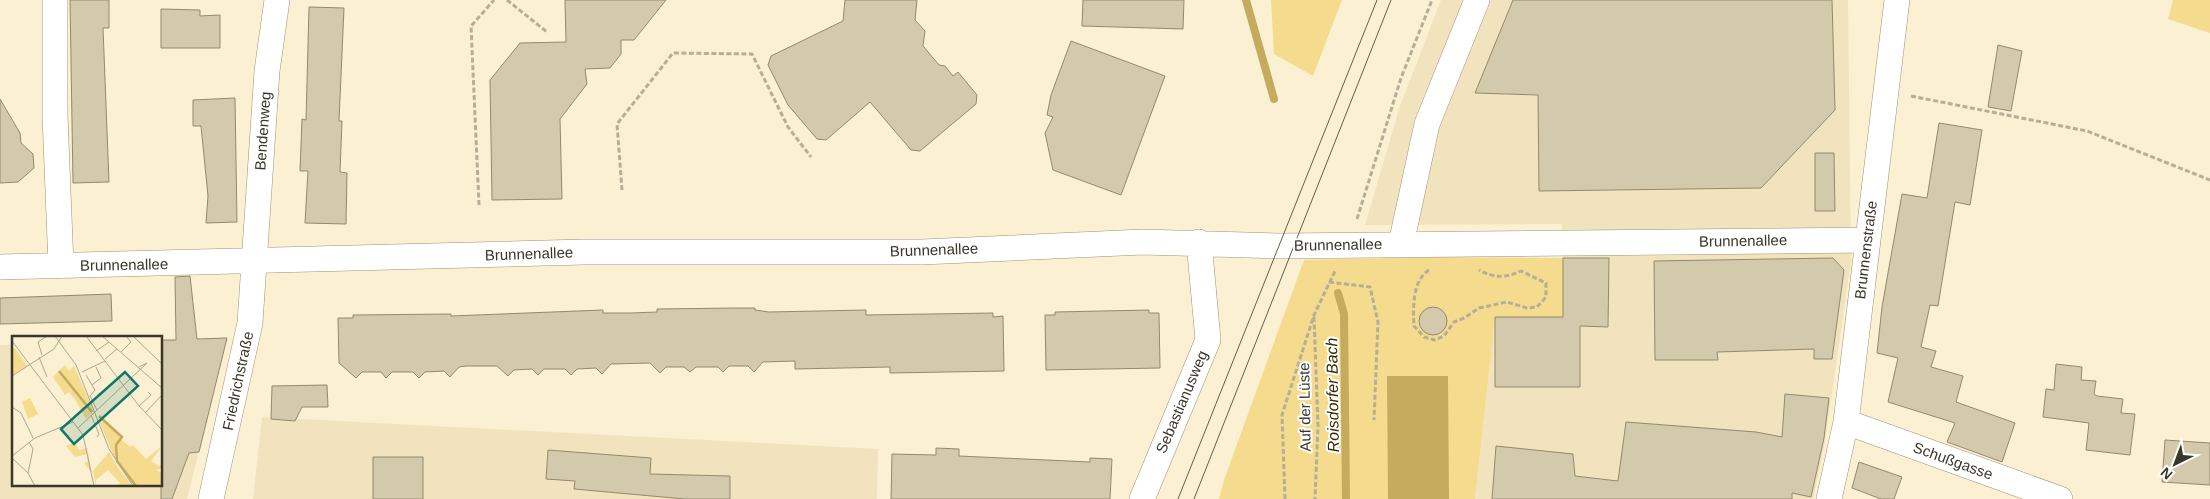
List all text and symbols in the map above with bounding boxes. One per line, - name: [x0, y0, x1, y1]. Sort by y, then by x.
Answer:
- street label: Bendenweg: [251, 91, 274, 171]
- street label: Brunnenstraße: [1851, 200, 1880, 300]
- street label: Brunnenallee: [1699, 231, 1787, 250]
- street label: Brunnenallee: [1294, 235, 1382, 254]
- street label: Brunnenallee: [890, 239, 978, 260]
- street label: Brunnenallee: [485, 243, 573, 264]
- street label: Brunnenallee: [80, 255, 168, 274]
- street label: Friedrichstraße: [219, 330, 256, 432]
- inset map: [12, 336, 162, 486]
- water label: Roisdorfer Bach: [1323, 337, 1342, 452]
- street label: Sebastianusweg: [1152, 348, 1211, 456]
- street label: Auf der Lüste: [1295, 362, 1314, 452]
- street label: Schußgasse: [1911, 438, 1995, 483]
- north arrow: [2150, 439, 2200, 489]
- text: N: [2157, 464, 2175, 483]

